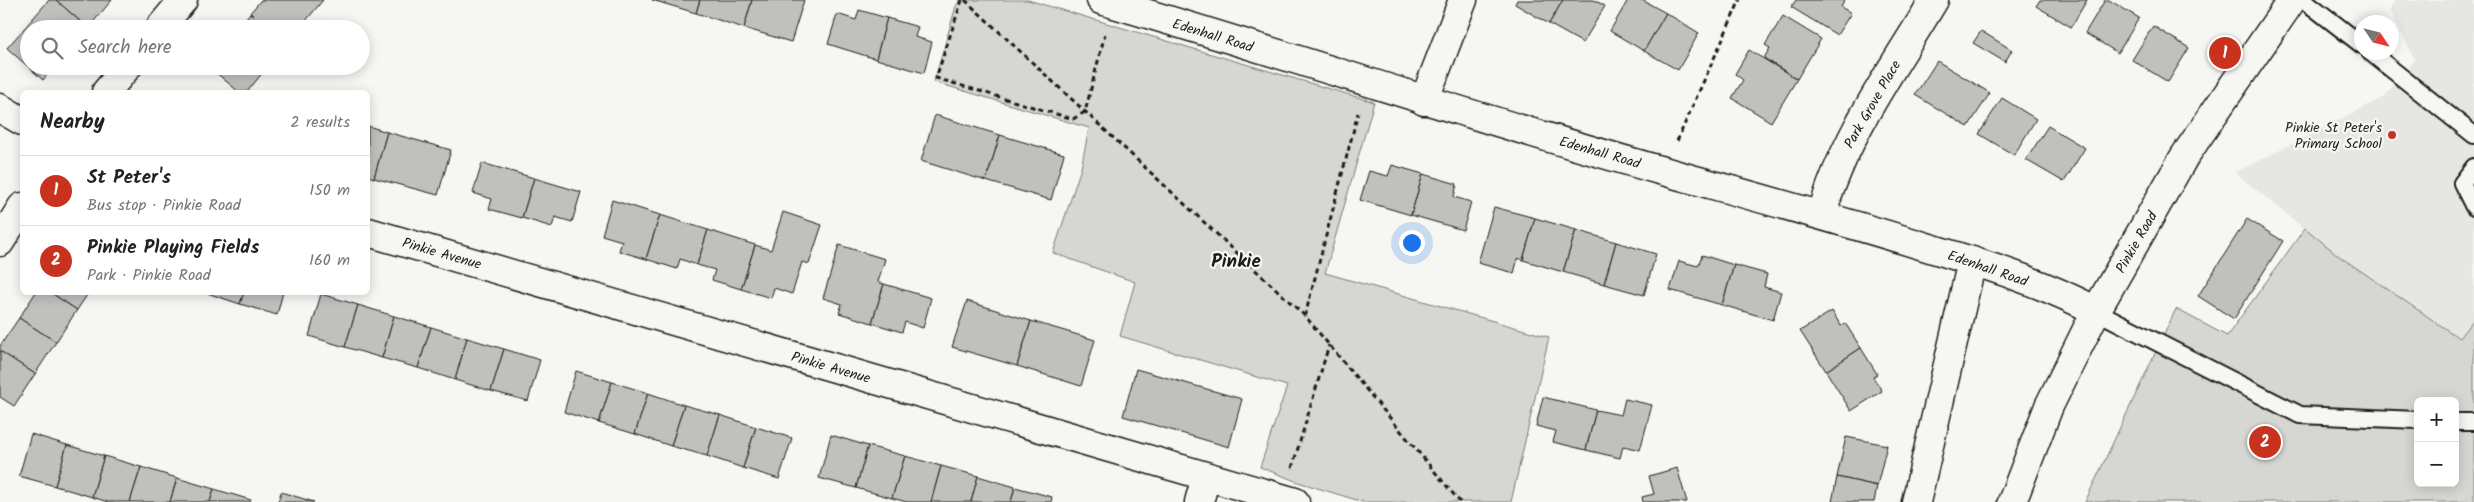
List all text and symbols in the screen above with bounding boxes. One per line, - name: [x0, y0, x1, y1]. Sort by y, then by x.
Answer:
- street label: Edenhall Road: [1170, 13, 1257, 59]
- north arrow: [2354, 15, 2399, 60]
- search box: [20, 20, 370, 75]
- text: Search here: [78, 33, 172, 63]
- icon: search: [38, 34, 66, 62]
- pin: 1: [2209, 34, 2241, 72]
- street label: Park Grove Place: [1839, 56, 1907, 153]
- text: Nearby: [40, 106, 105, 139]
- text: 2 results: [290, 110, 350, 135]
- place label: Pinkie St Peter's Primary School: [2285, 117, 2383, 155]
- marker: Pinkie St Peter's Primary School: [2386, 129, 2398, 141]
- street label: Edenhall Road: [1557, 131, 1644, 175]
- text: St Peter's: [87, 163, 171, 193]
- text: 1: [54, 178, 58, 203]
- text: 150 m: [309, 178, 350, 203]
- text: Bus stop · Pinkie Road: [87, 193, 241, 218]
- street label: Pinkie Road: [2110, 207, 2164, 278]
- your location: [1399, 230, 1425, 256]
- street label: Pinkie Avenue: [400, 232, 485, 276]
- text: Pinkie Playing Fields: [87, 233, 259, 263]
- street label: Edenhall Road: [1945, 245, 2032, 293]
- district label: Pinkie: [1211, 247, 1261, 277]
- text: 2: [51, 248, 61, 273]
- text: 160 m: [309, 248, 350, 273]
- text: Park · Pinkie Road: [87, 263, 211, 288]
- street label: Pinkie Avenue: [789, 346, 874, 390]
- map controls: [2414, 397, 2459, 487]
- button: +: [2414, 397, 2459, 442]
- pin: 2: [2249, 423, 2281, 461]
- button: −: [2414, 442, 2459, 487]

